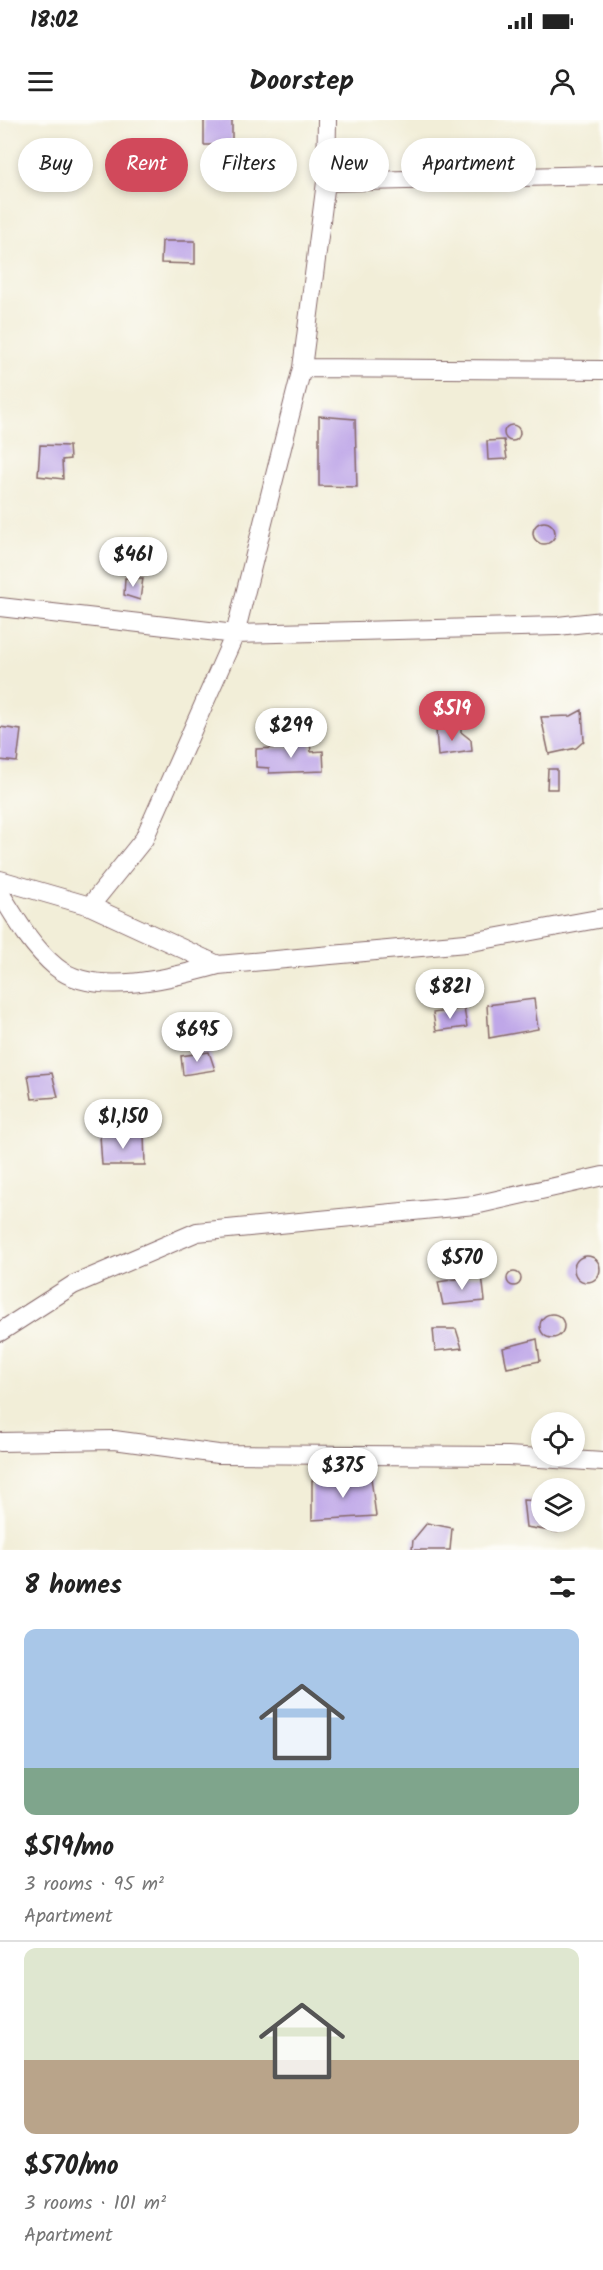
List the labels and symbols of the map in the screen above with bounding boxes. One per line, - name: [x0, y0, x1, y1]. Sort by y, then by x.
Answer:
- pin: $461: [97, 537, 169, 588]
- pin: $519: [416, 691, 488, 742]
- pin: $299: [255, 708, 327, 759]
- pin: $821: [414, 969, 486, 1020]
- pin: $695: [161, 1012, 233, 1063]
- pin: $1,150: [74, 1099, 172, 1150]
- pin: $570: [426, 1240, 498, 1291]
- pin: $375: [307, 1448, 379, 1499]

